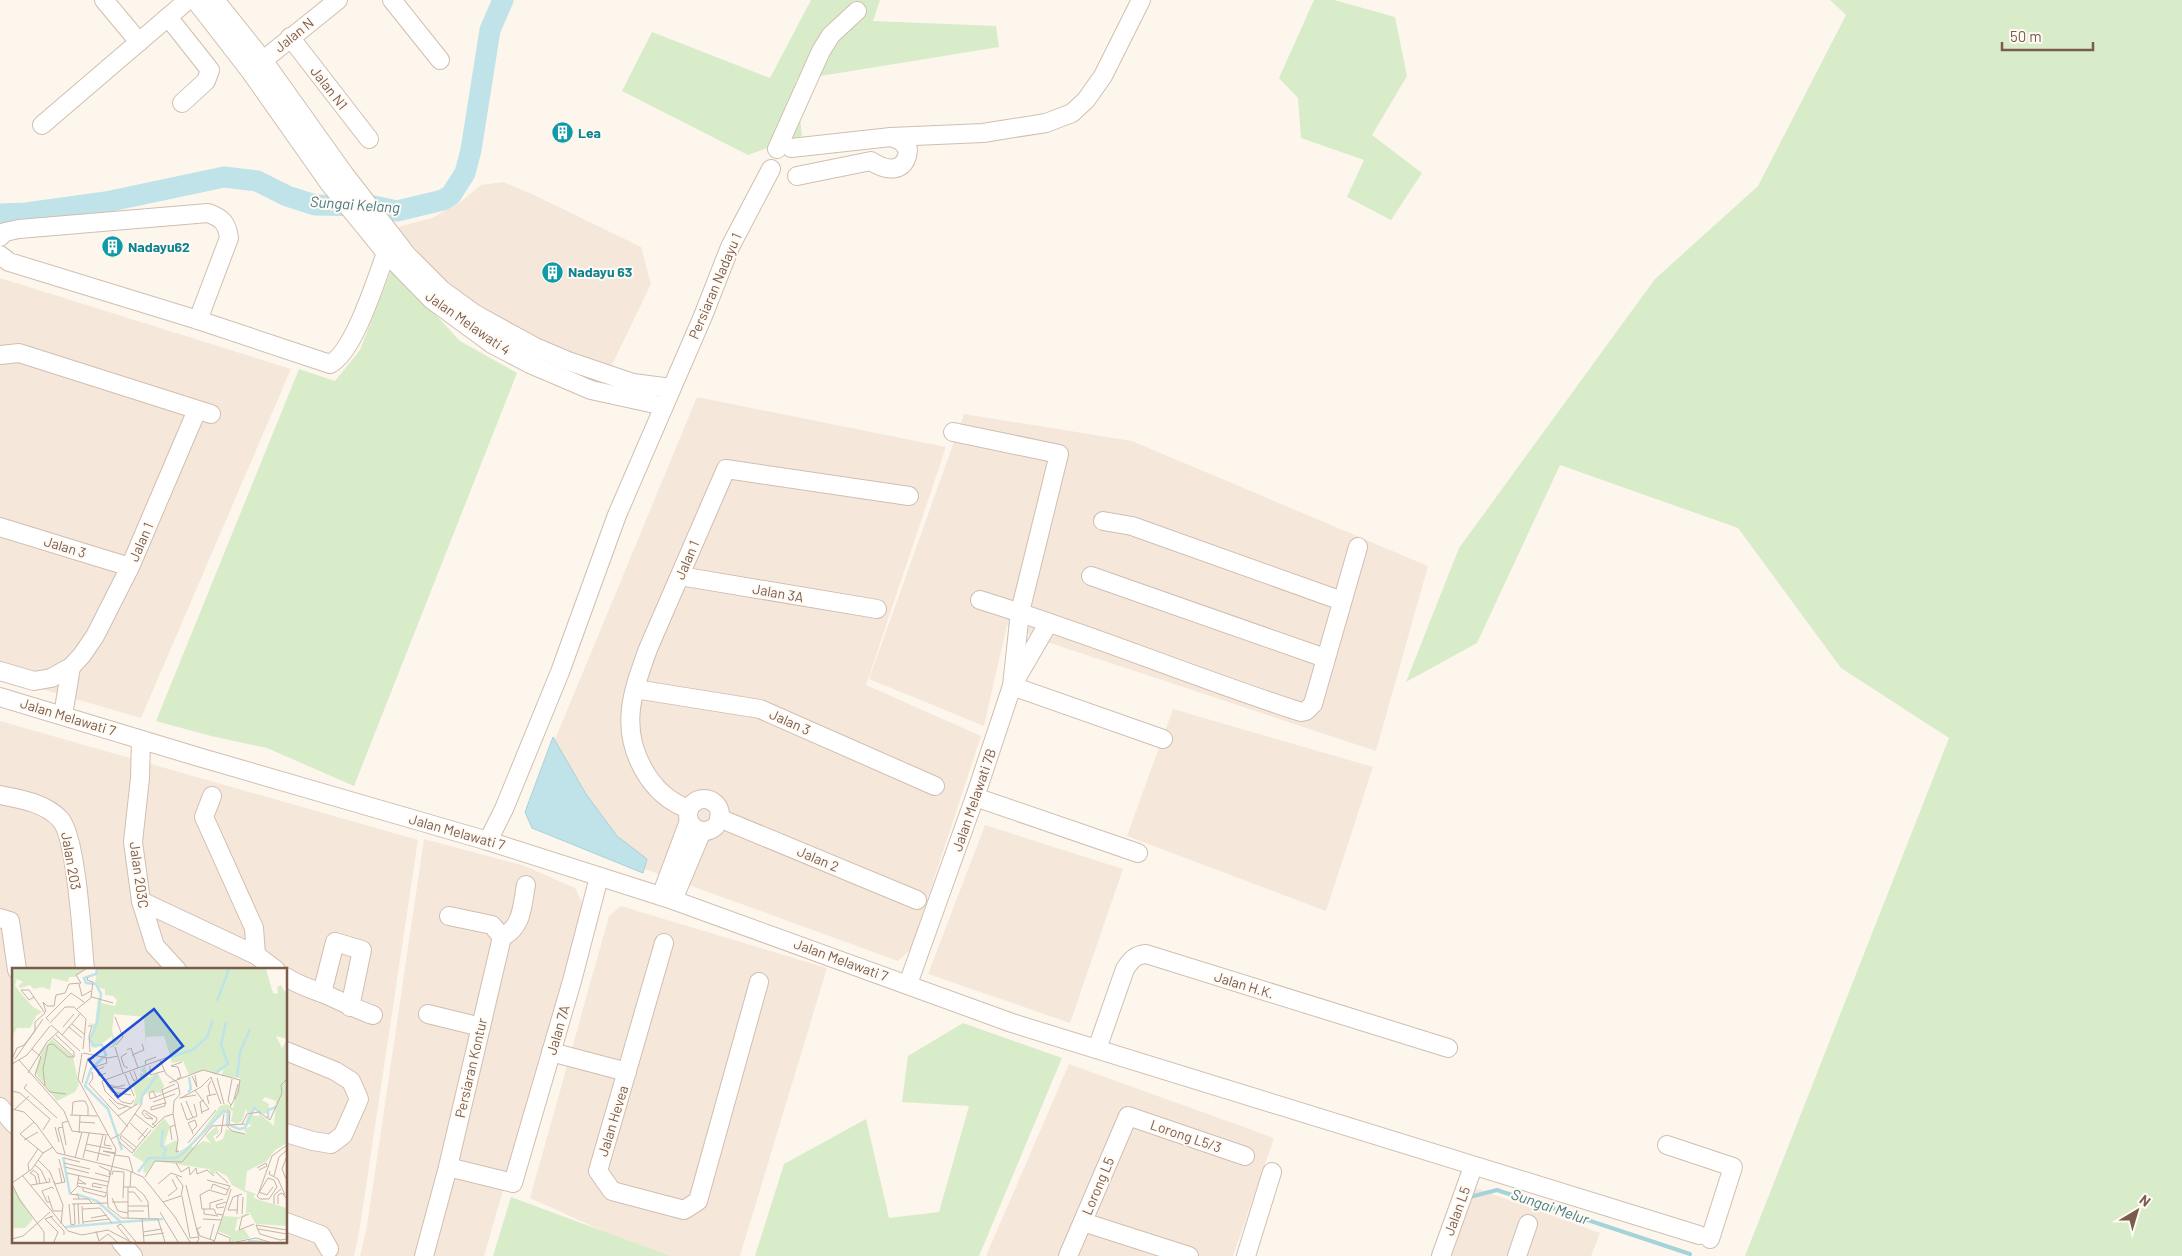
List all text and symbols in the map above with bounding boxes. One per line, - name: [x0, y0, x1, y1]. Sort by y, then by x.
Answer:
- street label: Jalan N: [271, 14, 317, 56]
- scale bar: [2002, 20, 2093, 52]
- text: 50 m: [2010, 27, 2042, 45]
- street label: Jalan N1: [307, 63, 352, 113]
- building icon: Lea: [550, 121, 574, 145]
- place label: Lea: [578, 124, 601, 141]
- water label: Sungai Kelang: [310, 192, 401, 216]
- street label: Persiaran Nadayu 1: [685, 230, 745, 341]
- building icon: Nadayu62: [100, 235, 124, 259]
- place label: Nadayu62: [128, 238, 190, 255]
- building icon: Nadayu 63: [540, 260, 564, 284]
- place label: Nadayu 63: [568, 263, 632, 280]
- street label: Jalan Melawati 4: [422, 287, 514, 358]
- street label: Jalan 1: [125, 520, 156, 564]
- street label: Jalan 3: [42, 532, 88, 561]
- street label: Jalan 1: [671, 538, 702, 582]
- street label: Jalan 3A: [751, 580, 805, 605]
- street label: Jalan Melawati 7: [18, 694, 118, 739]
- street label: Jalan 3: [767, 705, 813, 738]
- street label: Jalan Melawati 7B: [948, 746, 999, 853]
- street label: Jalan Melawati 7: [407, 810, 507, 853]
- street label: Jalan 203: [58, 831, 85, 891]
- street label: Jalan 203C: [126, 841, 153, 909]
- street label: Jalan 2: [795, 842, 842, 875]
- street label: Jalan Melawati 7: [792, 935, 891, 985]
- street label: Jalan H.K.: [1212, 967, 1276, 1002]
- inset map: [12, 968, 288, 1244]
- street label: Jalan 7A: [542, 1002, 573, 1057]
- street label: Persiaran Kontur: [451, 1016, 490, 1119]
- street label: Jalan Hevea: [594, 1083, 631, 1158]
- street label: Lorong L5/3: [1148, 1115, 1224, 1156]
- street label: Lorong L5: [1078, 1154, 1117, 1217]
- street label: Jalan L5: [1440, 1184, 1473, 1238]
- water label: Sungai Melur: [1509, 1184, 1592, 1228]
- north arrow: [2112, 1186, 2162, 1236]
- text: N: [2136, 1191, 2154, 1210]

